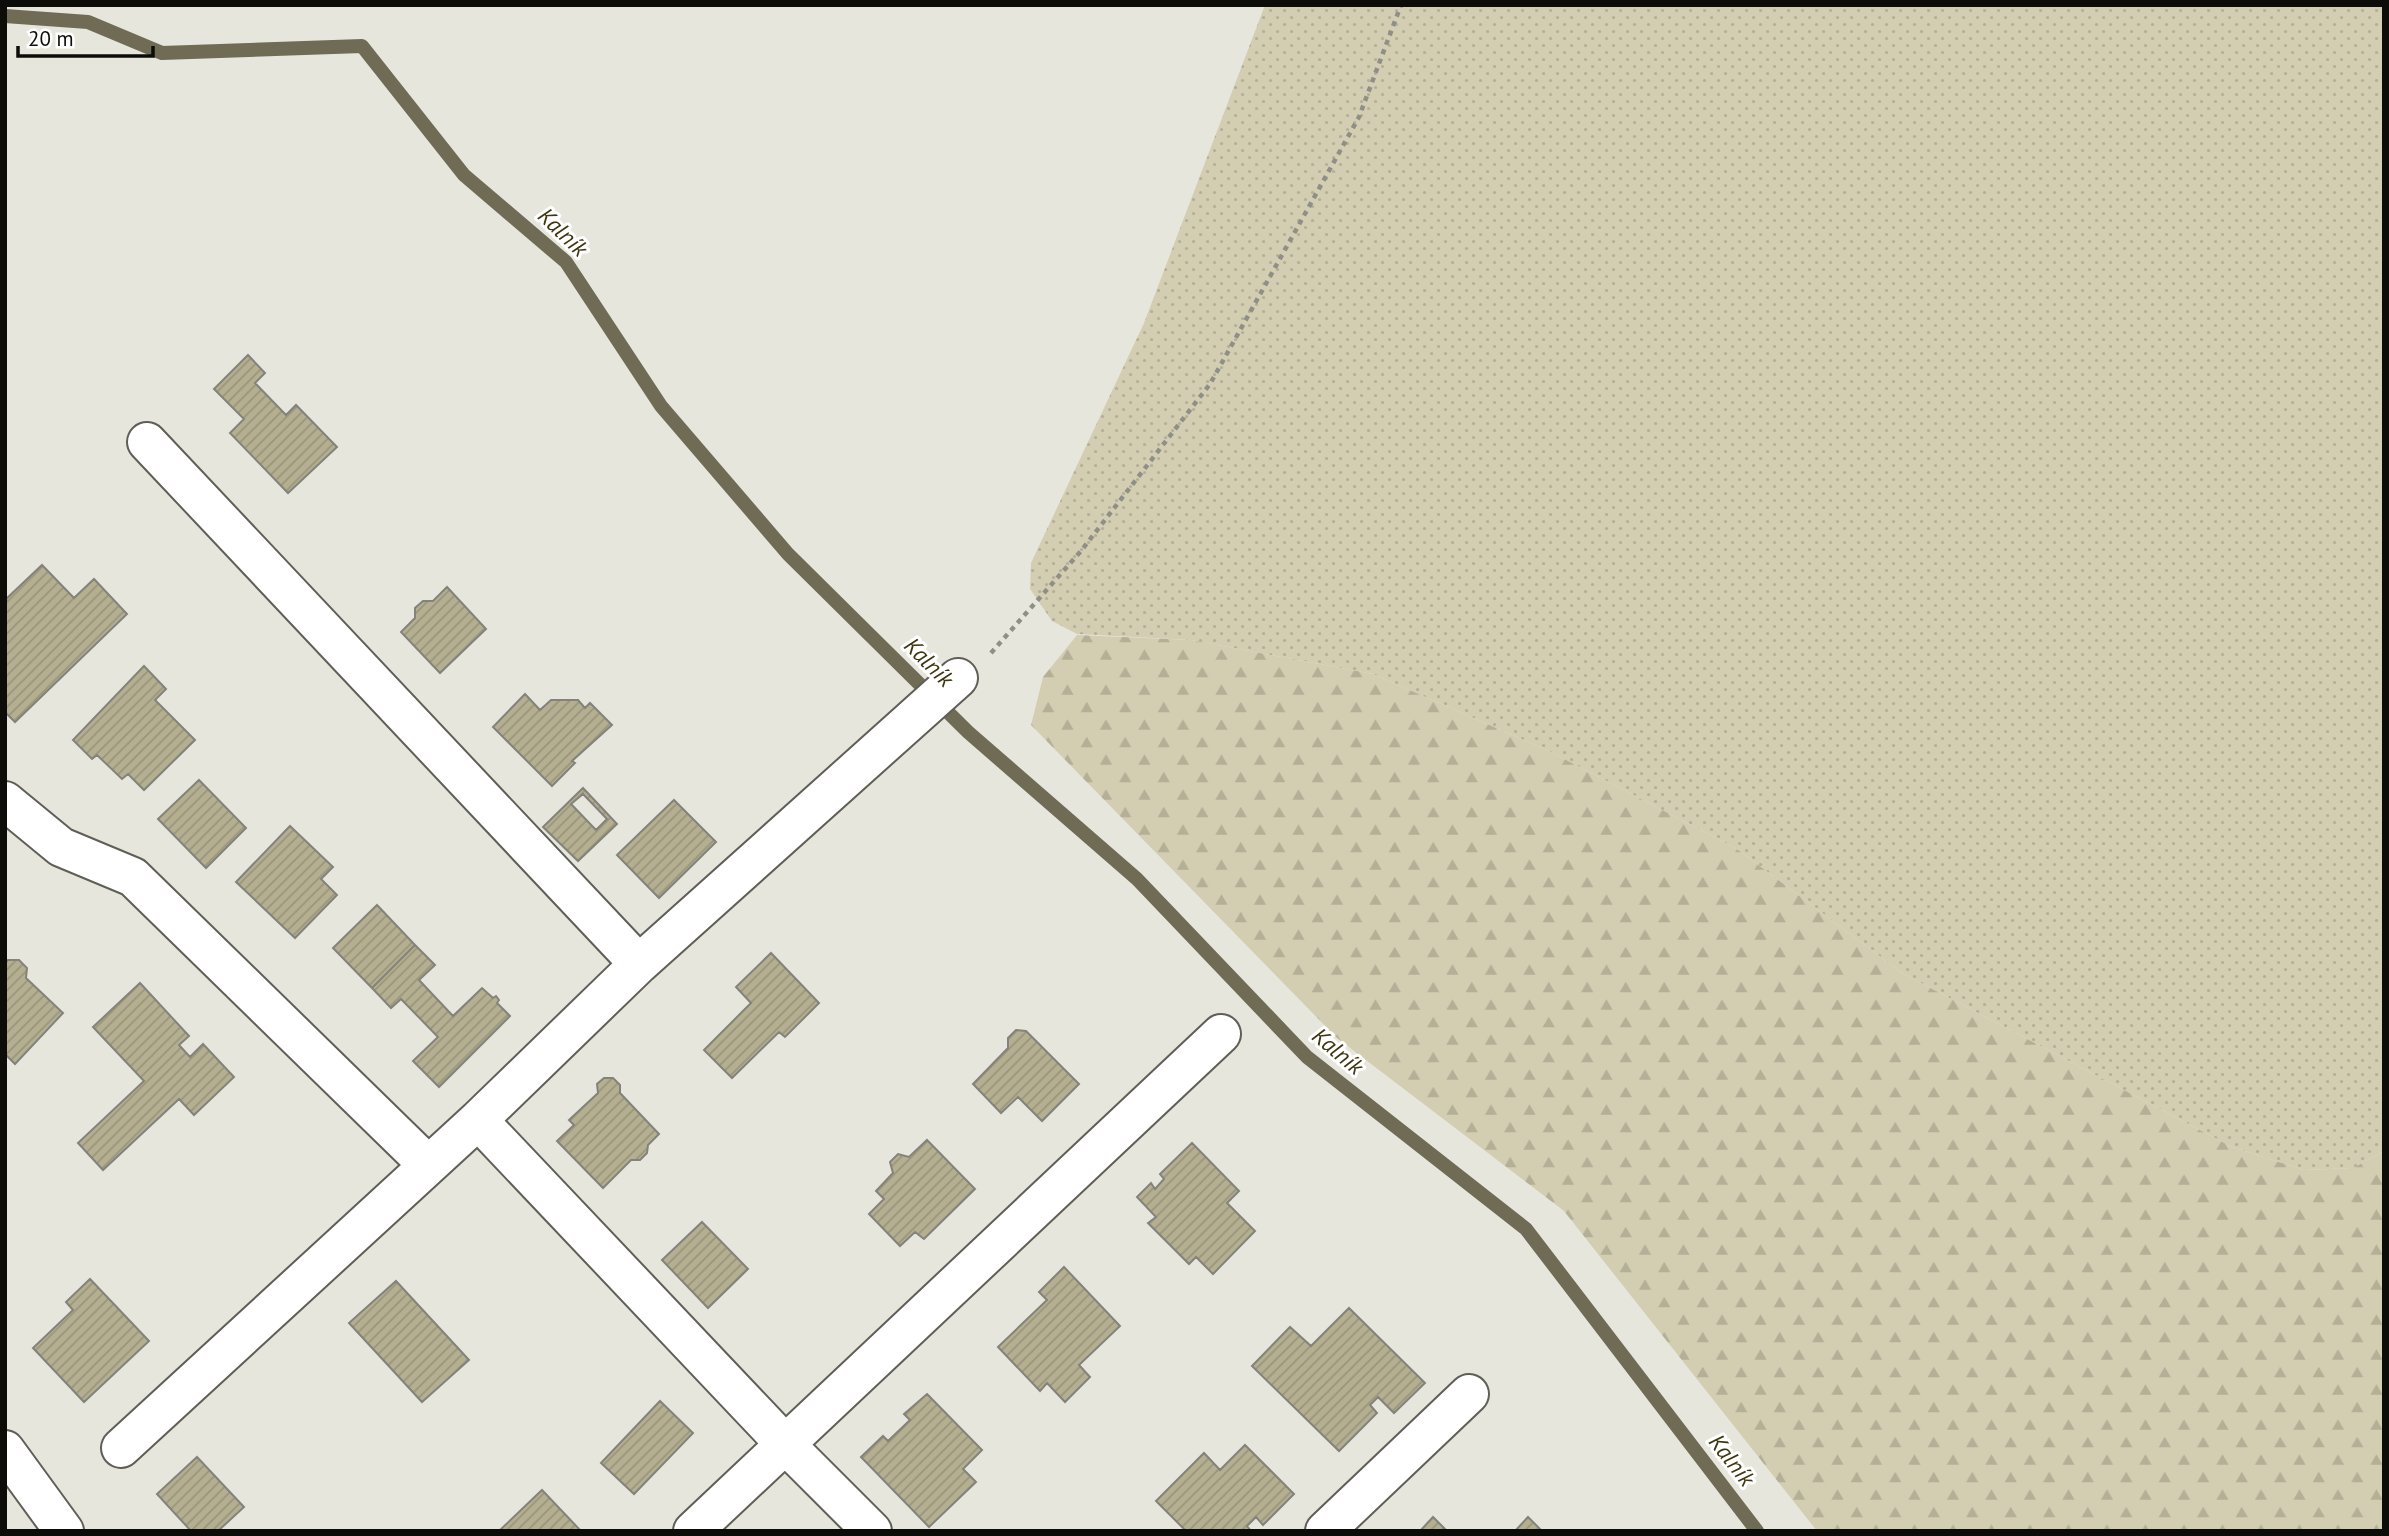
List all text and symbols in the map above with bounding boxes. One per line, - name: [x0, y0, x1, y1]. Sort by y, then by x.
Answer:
- scale bar: [18, 14, 152, 58]
- text: 20 m: [28, 25, 74, 52]
- water label: Kalník: [532, 201, 596, 263]
- water label: Kalník: [898, 631, 961, 694]
- water label: Kalník: [1307, 1021, 1371, 1082]
- water label: Kalník: [1703, 1428, 1763, 1493]

